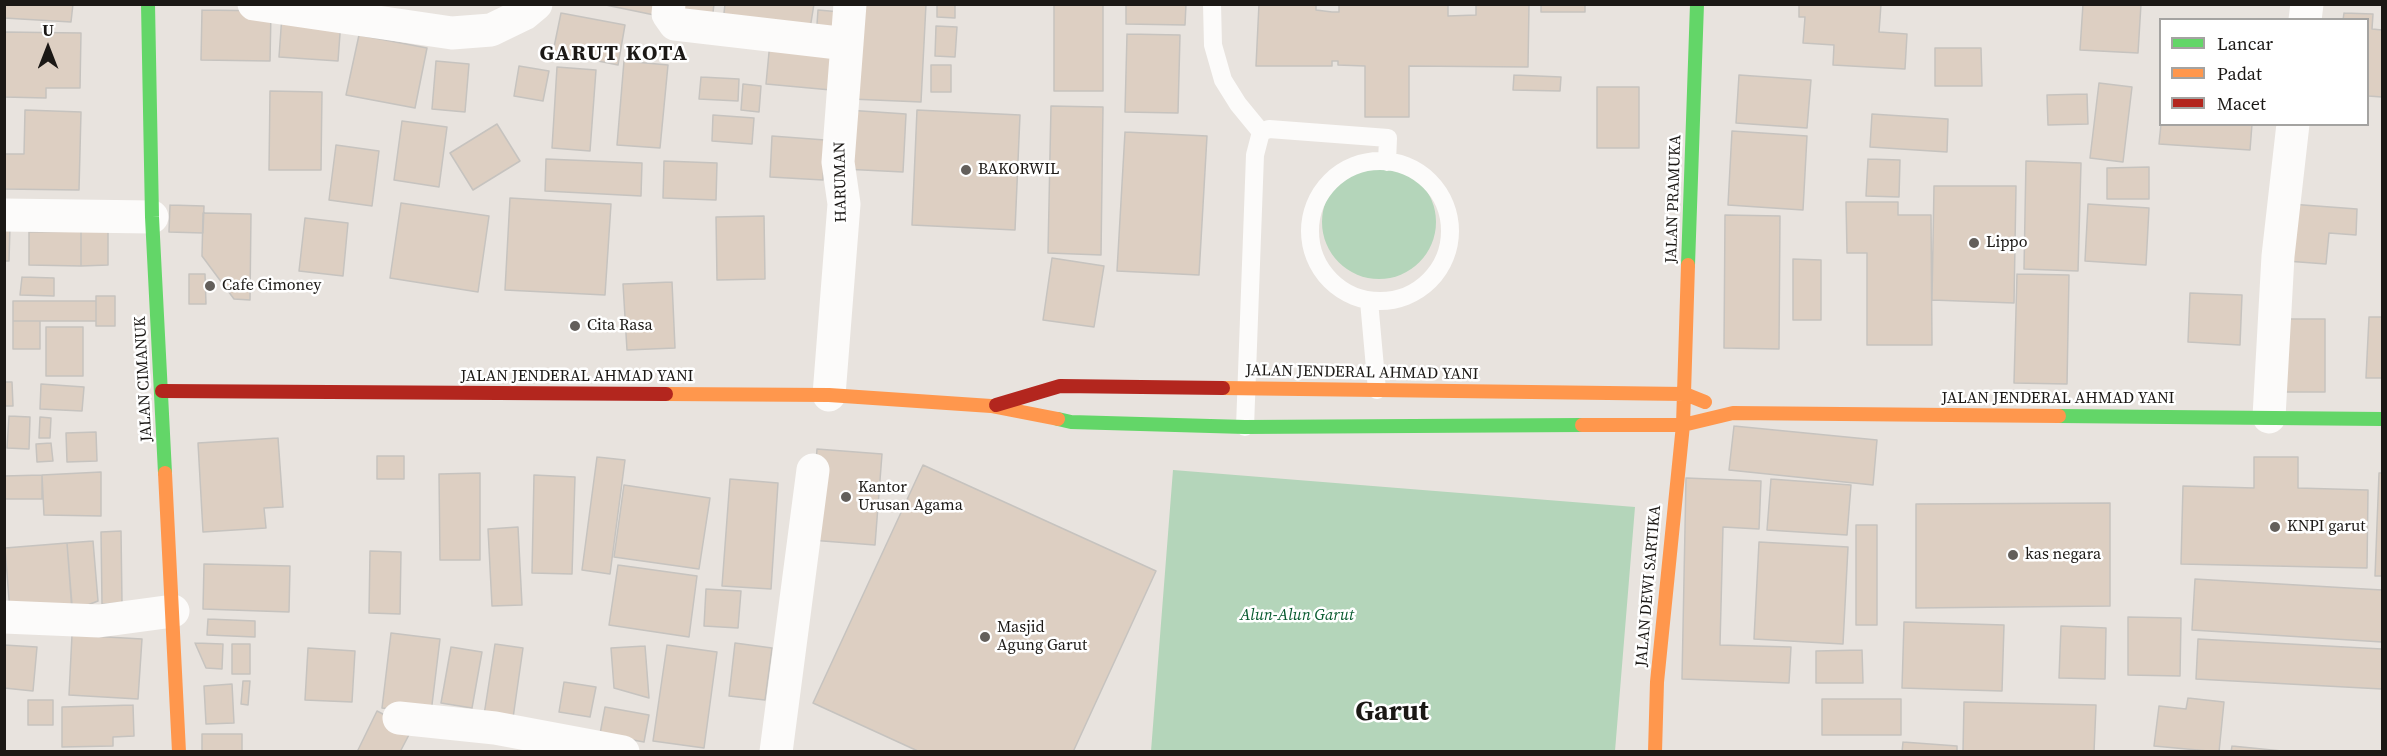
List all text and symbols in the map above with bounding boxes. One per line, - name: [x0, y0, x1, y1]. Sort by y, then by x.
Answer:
- north arrow: [18, 18, 78, 78]
- legend: [2159, 18, 2369, 126]
- text: U: [42, 19, 54, 41]
- text: Lancar: [2217, 31, 2273, 56]
- district label: GARUT KOTA: [539, 41, 689, 67]
- text: Padat: [2217, 61, 2262, 86]
- text: Macet: [2217, 91, 2266, 116]
- street label: JALAN PRAMUKA: [1662, 134, 1686, 264]
- street label: HARUMAN: [831, 141, 851, 223]
- place label: BAKORWIL: [978, 160, 1060, 180]
- marker: BAKORWIL: [959, 163, 973, 177]
- place label: Lippo: [1986, 233, 2027, 253]
- marker: Lippo: [1967, 236, 1981, 250]
- place label: Cafe Cimoney: [222, 276, 322, 296]
- marker: Cafe Cimoney: [203, 279, 217, 293]
- street label: JALAN CIMANUK: [131, 316, 157, 442]
- place label: Cita Rasa: [587, 316, 653, 336]
- marker: Cita Rasa: [568, 319, 582, 333]
- street label: JALAN JENDERAL AHMAD YANI: [1245, 361, 1479, 385]
- street label: JALAN JENDERAL AHMAD YANI: [460, 367, 694, 387]
- street label: JALAN JENDERAL AHMAD YANI: [1941, 389, 2175, 409]
- place label: Kantor Urusan Agama: [858, 478, 963, 516]
- marker: Kantor Urusan Agama: [839, 490, 853, 504]
- street label: JALAN DEWI SARTIKA: [1632, 505, 1666, 667]
- place label: KNPI garut: [2287, 517, 2366, 537]
- marker: KNPI garut: [2268, 520, 2282, 534]
- place label: kas negara: [2025, 545, 2101, 565]
- marker: kas negara: [2006, 548, 2020, 562]
- park label: Alun-Alun Garut: [1240, 606, 1354, 626]
- place label: Masjid Agung Garut: [997, 618, 1087, 656]
- marker: Masjid Agung Garut: [978, 630, 992, 644]
- district label: Garut: [1355, 696, 1429, 730]

